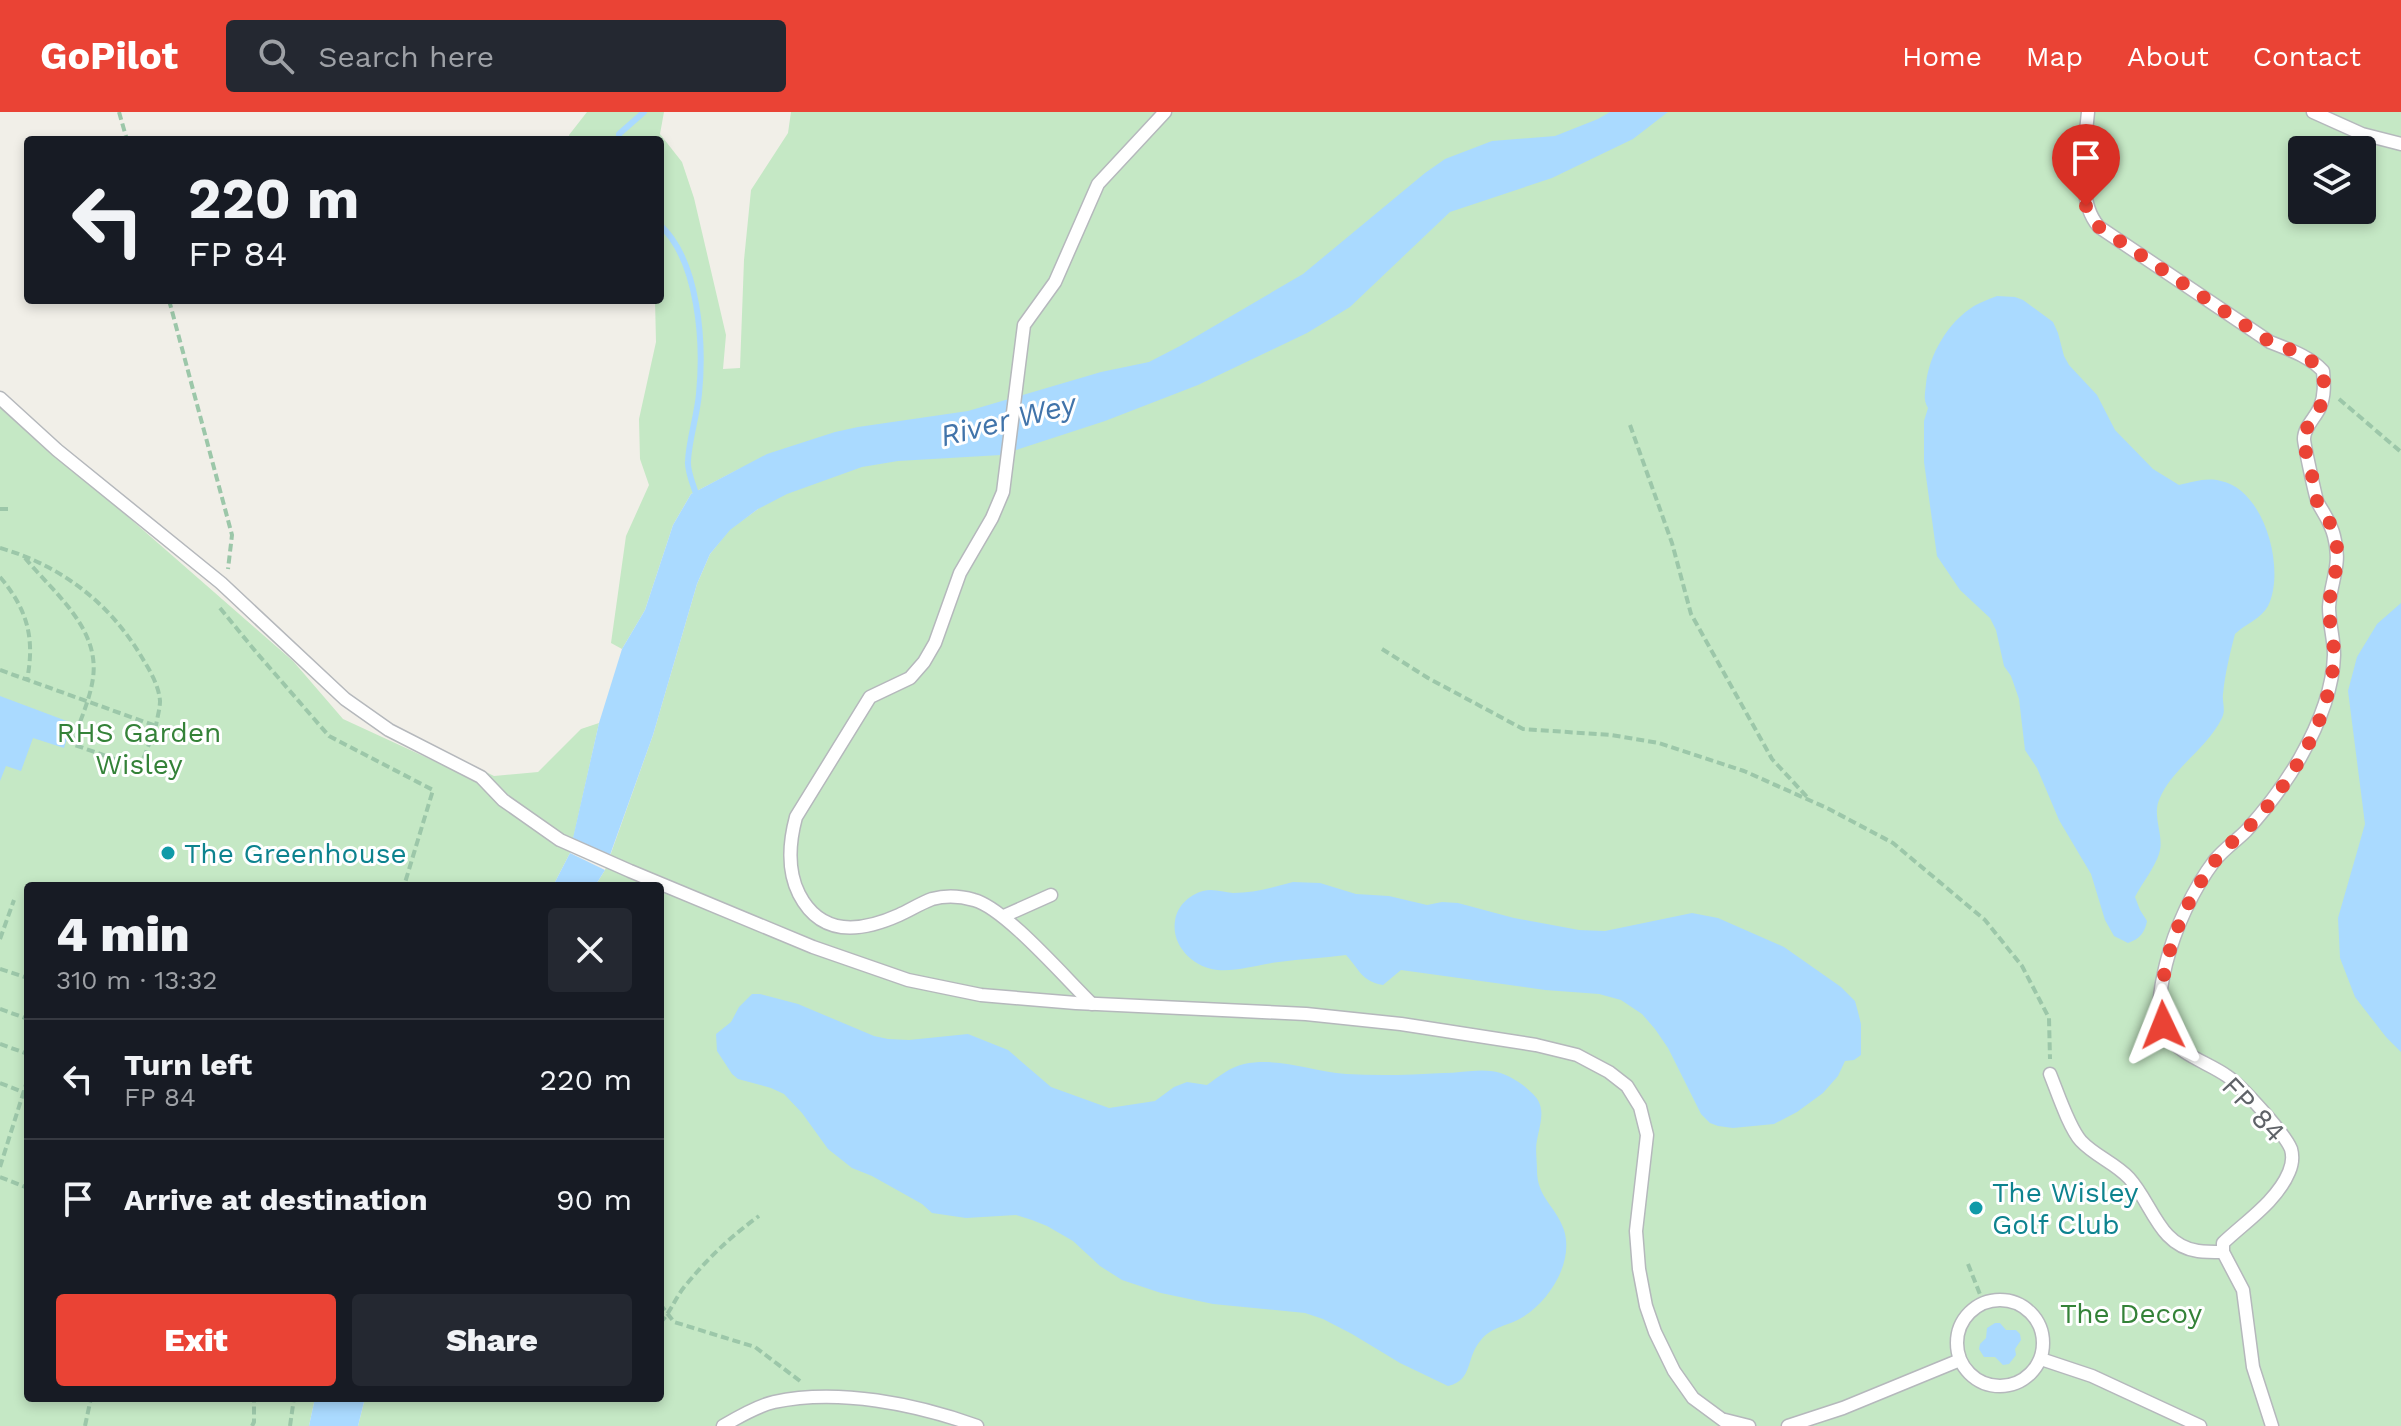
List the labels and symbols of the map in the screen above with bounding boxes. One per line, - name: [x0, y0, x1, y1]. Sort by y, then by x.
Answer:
- pin: [2052, 124, 2120, 206]
- water label: River Wey: [936, 385, 1081, 453]
- park label: RHS Garden Wisley: [57, 716, 221, 781]
- place label: The Greenhouse: [184, 837, 407, 870]
- marker: The Greenhouse: [159, 844, 177, 862]
- position arrow: [2121, 983, 2205, 1067]
- street label: FP 84: [2215, 1070, 2292, 1149]
- place label: The Wisley Golf Club: [1992, 1176, 2139, 1241]
- marker: The Wisley Golf Club: [1967, 1199, 1985, 1217]
- park label: The Decoy: [2060, 1297, 2203, 1330]

